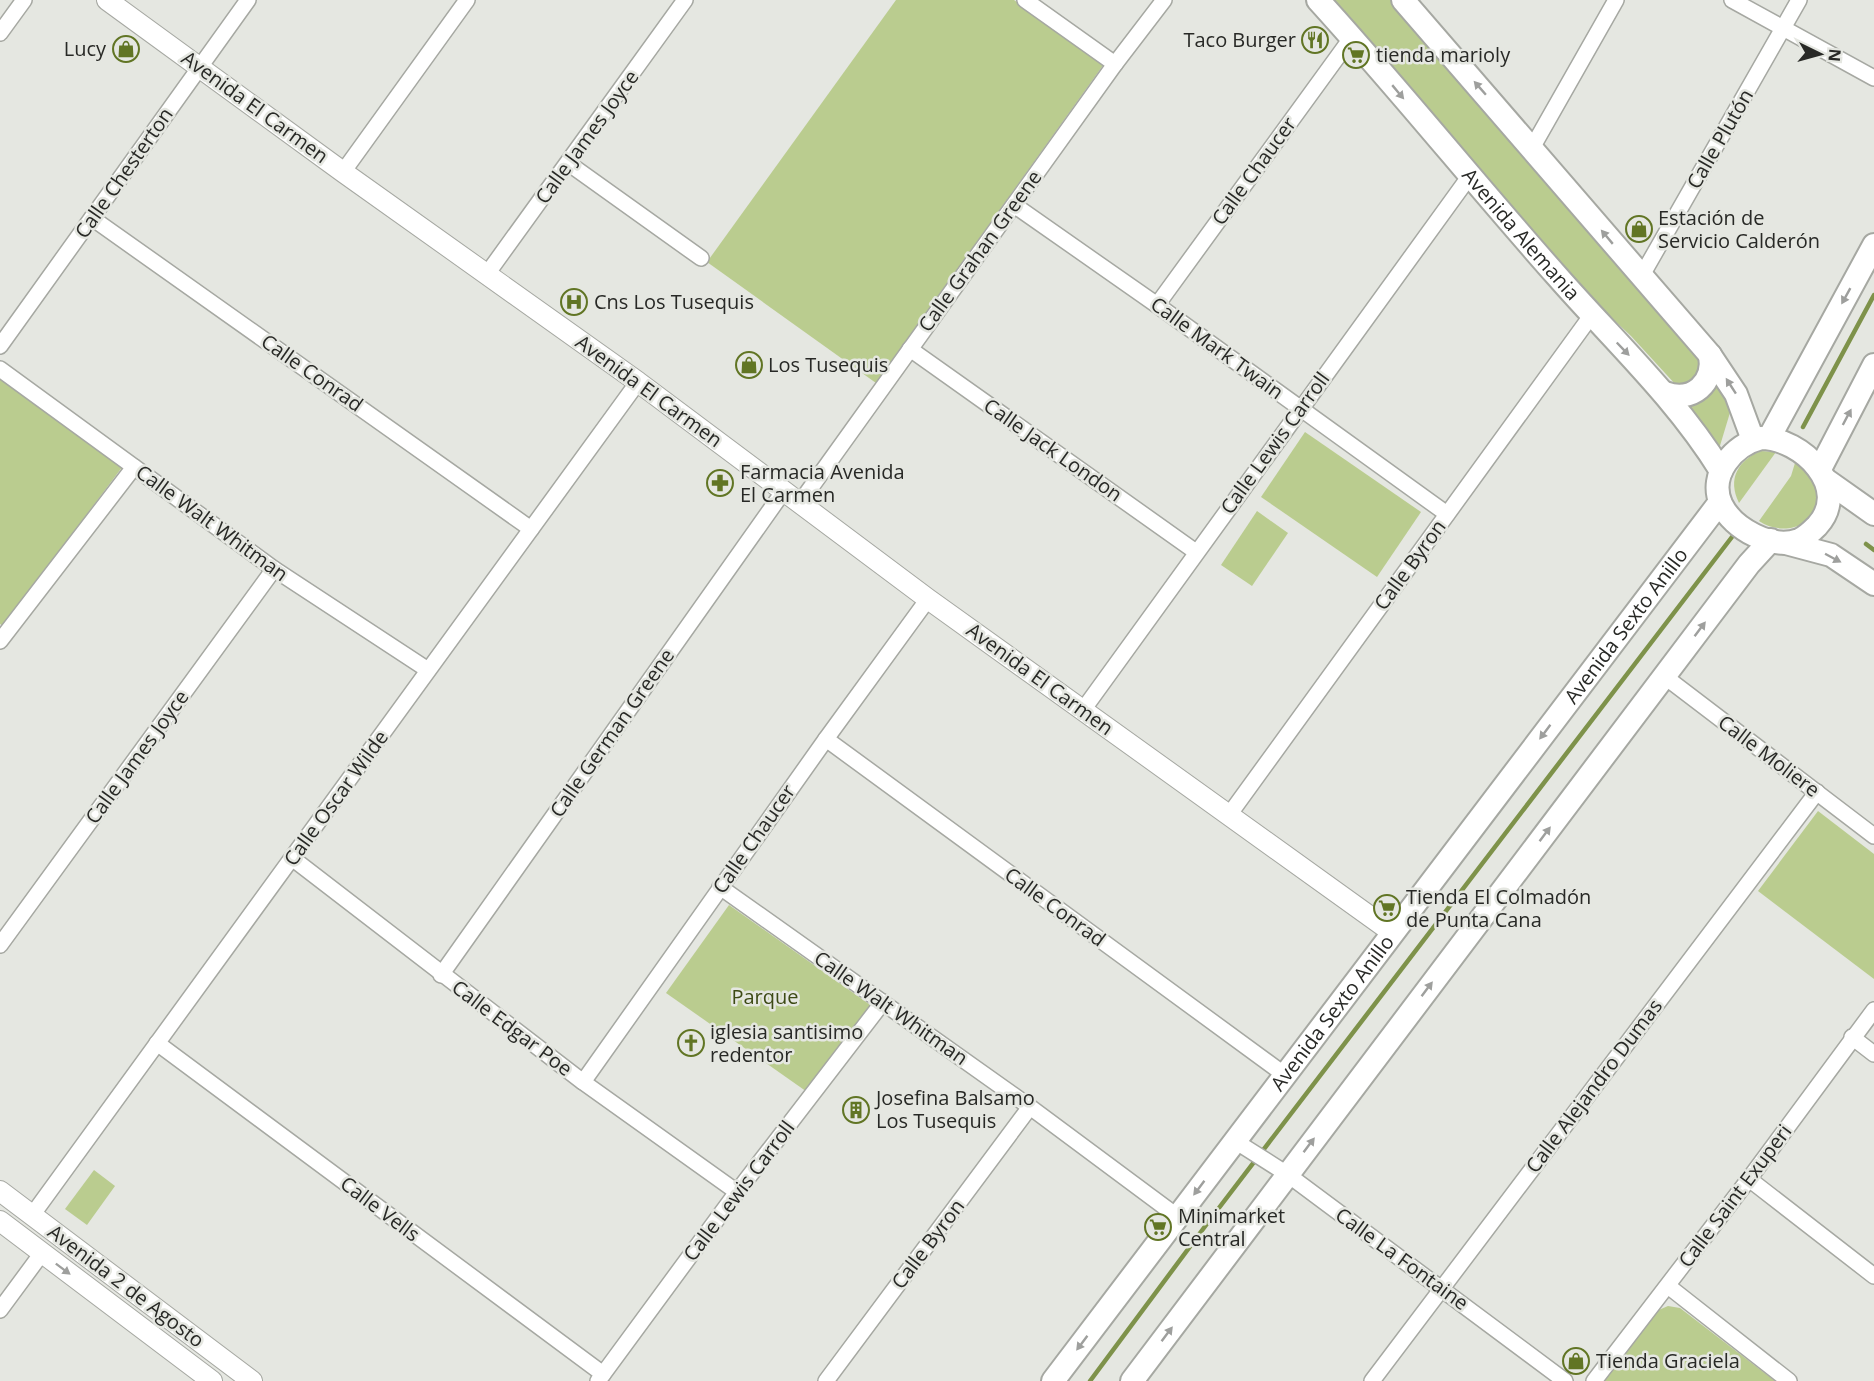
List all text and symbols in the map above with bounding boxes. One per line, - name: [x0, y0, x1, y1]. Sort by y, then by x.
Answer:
- north arrow: [1790, 24, 1850, 84]
- restaurant icon: Taco Burger: [1300, 25, 1330, 55]
- place label: Taco Burger: [1183, 26, 1296, 53]
- shop icon: Lucy: [111, 34, 141, 64]
- place label: Lucy: [64, 35, 107, 62]
- supermarket icon: tienda marioly: [1341, 40, 1371, 70]
- place label: tienda marioly: [1376, 41, 1511, 68]
- street label: Avenida El Carmen: [177, 44, 334, 169]
- text: N: [1823, 48, 1846, 63]
- street label: Calle James Joyce: [529, 64, 644, 209]
- one-way arrow: [1473, 81, 1487, 96]
- one-way arrow: [1391, 84, 1404, 99]
- street label: Calle Plutón: [1680, 84, 1759, 194]
- street label: Calle Chesterton: [68, 102, 179, 243]
- street label: Calle Chaucer: [1205, 111, 1302, 230]
- street label: Avenida Alemania: [1456, 162, 1586, 306]
- street label: Calle Grahan Greene: [912, 164, 1047, 337]
- place label: Estación de Servicio Calderón: [1658, 204, 1820, 254]
- shop icon: Estación de Servicio Calderón: [1624, 214, 1654, 244]
- one-way arrow: [1600, 229, 1613, 245]
- hospital icon: Cns Los Tusequis: [559, 287, 589, 317]
- place label: Cns Los Tusequis: [594, 288, 754, 315]
- one-way arrow: [1841, 288, 1851, 305]
- street label: Calle Mark Twain: [1145, 290, 1289, 405]
- street label: Calle Conrad: [256, 328, 369, 418]
- street label: Avenida El Carmen: [571, 328, 728, 453]
- one-way arrow: [1616, 342, 1630, 357]
- shop icon: Los Tusequis: [734, 350, 764, 380]
- place label: Los Tusequis: [768, 351, 888, 378]
- street label: Calle Lewis Carroll: [1214, 366, 1335, 519]
- one-way arrow: [1725, 379, 1737, 395]
- street label: Calle Jack London: [979, 392, 1128, 507]
- one-way arrow: [1842, 409, 1852, 426]
- street label: Calle Walt Whitman: [131, 458, 294, 587]
- place label: Farmacia Avenida El Carmen: [740, 458, 905, 508]
- pharmacy icon: Farmacia Avenida El Carmen: [705, 468, 735, 498]
- street label: Calle Byron: [1368, 514, 1452, 615]
- street label: Avenida Sexto Anillo: [1558, 542, 1694, 709]
- one-way arrow: [1824, 552, 1842, 562]
- street label: Avenida El Carmen: [962, 616, 1119, 741]
- one-way arrow: [1693, 622, 1705, 637]
- street label: Calle German Greene: [543, 643, 680, 822]
- street label: Calle James Joyce: [79, 684, 194, 829]
- street label: Calle Moliere: [1713, 708, 1826, 803]
- street label: Calle Oscar Wilde: [277, 724, 394, 871]
- one-way arrow: [1539, 724, 1551, 740]
- street label: Calle Chaucer: [706, 779, 801, 899]
- one-way arrow: [1539, 826, 1551, 842]
- street label: Calle Conrad: [999, 861, 1111, 952]
- place label: Tienda El Colmadón de Punta Cana: [1406, 883, 1591, 933]
- supermarket icon: Tienda El Colmadón de Punta Cana: [1372, 893, 1402, 923]
- street label: Avenida Sexto Anillo: [1264, 929, 1400, 1096]
- street label: Calle Walt Whitman: [809, 944, 974, 1071]
- street label: Calle Edgar Poe: [447, 973, 578, 1082]
- one-way arrow: [1421, 981, 1433, 997]
- park label: Parque: [731, 983, 799, 1010]
- street label: Calle Alejandro Dumas: [1519, 993, 1668, 1178]
- place label: iglesia santisimo redentor: [710, 1018, 863, 1068]
- church icon: iglesia santisimo redentor: [676, 1028, 706, 1058]
- place label: Josefina Balsamo Los Tusequis: [874, 1084, 1035, 1134]
- building icon: Josefina Balsamo Los Tusequis: [841, 1095, 871, 1125]
- street label: Calle Lewis Carroll: [677, 1115, 800, 1266]
- street label: Calle Saint Exuperi: [1672, 1119, 1797, 1273]
- one-way arrow: [1303, 1137, 1315, 1152]
- street label: Calle Vells: [335, 1170, 426, 1247]
- one-way arrow: [1194, 1180, 1206, 1195]
- street label: Calle Byron: [885, 1193, 970, 1294]
- street label: Calle La Fontaine: [1330, 1201, 1474, 1316]
- place label: Minimarket Central: [1178, 1202, 1285, 1252]
- supermarket icon: Minimarket Central: [1143, 1212, 1173, 1242]
- street label: Avenida 2 de Agosto: [43, 1218, 210, 1353]
- one-way arrow: [55, 1263, 71, 1275]
- one-way arrow: [1161, 1327, 1173, 1342]
- one-way arrow: [1076, 1336, 1088, 1351]
- shop icon: Tienda Graciela: [1561, 1346, 1591, 1376]
- place label: Tienda Graciela: [1596, 1347, 1740, 1374]

